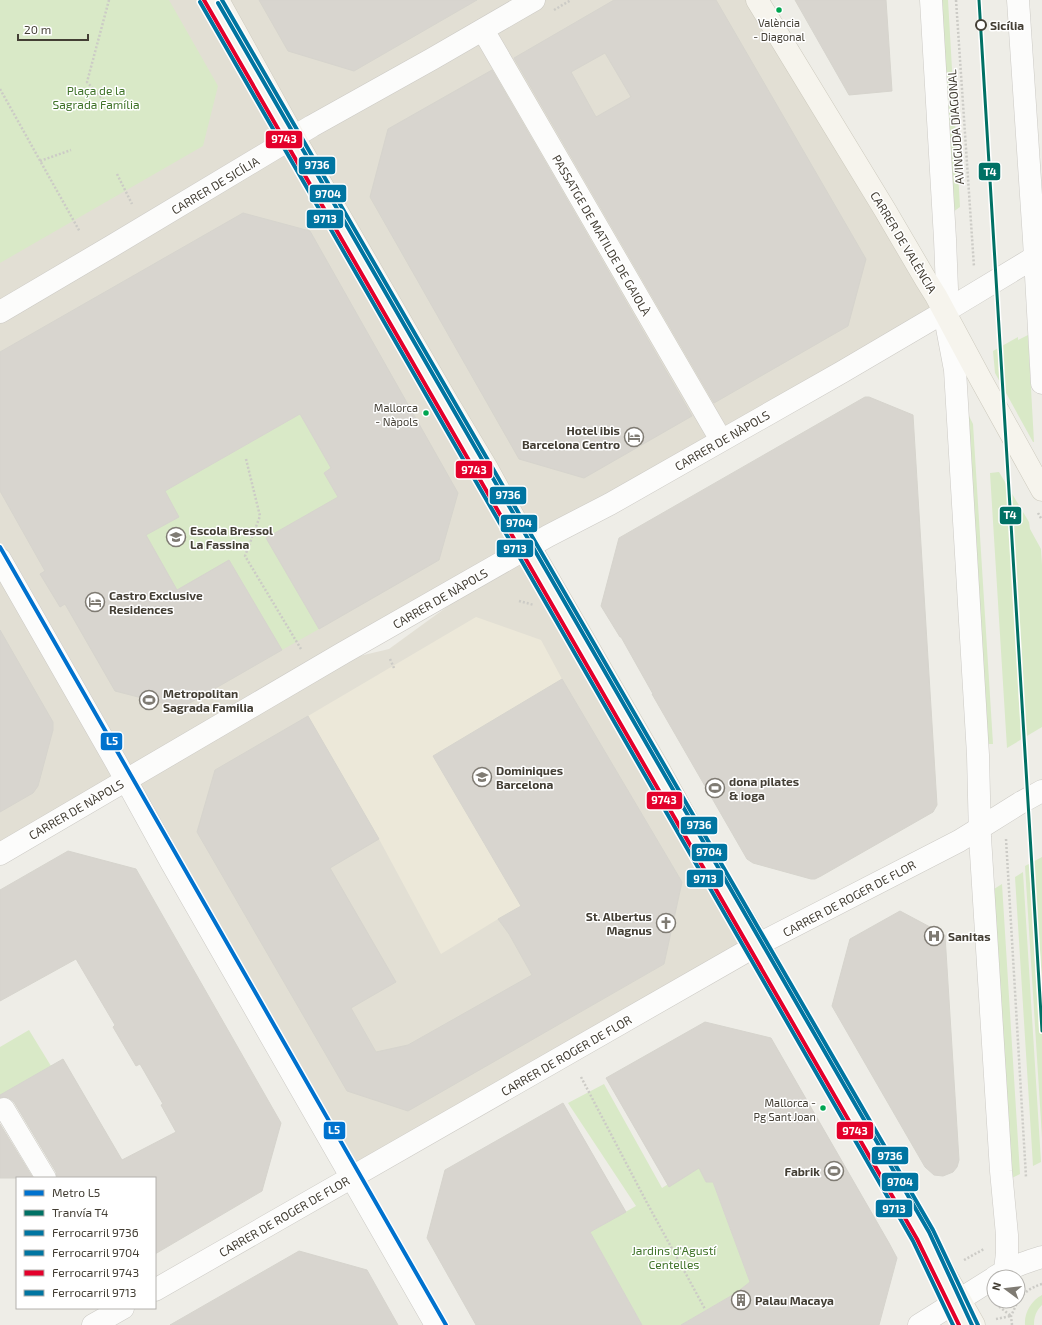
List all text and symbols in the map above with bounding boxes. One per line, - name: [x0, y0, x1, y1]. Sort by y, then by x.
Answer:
- marker: València - Diagonal: [774, 5, 784, 15]
- scale bar: [18, 16, 88, 42]
- place label: València - Diagonal: [753, 16, 805, 43]
- place label: Sicília: [990, 18, 1024, 32]
- marker: Sicília: [975, 19, 987, 31]
- text: 20 m: [24, 22, 51, 36]
- street label: AVINGUDA DIAGONAL: [944, 69, 966, 185]
- park label: Plaça de la Sagrada Família: [53, 83, 139, 111]
- line badge: 9743: [265, 130, 303, 149]
- text: 9743: [271, 132, 297, 145]
- street label: PASSATGE DE MATILDE DE GAIOLÀ: [550, 152, 654, 318]
- street label: CARRER DE SICÍLIA: [169, 153, 262, 217]
- line badge: 9736: [298, 156, 336, 175]
- text: 9736: [304, 158, 330, 171]
- line badge: T4: [978, 162, 1001, 181]
- text: T4: [983, 165, 997, 178]
- line badge: 9704: [309, 184, 347, 203]
- text: 9704: [315, 187, 341, 200]
- street label: CARRER DE VALÈNCIA: [868, 189, 940, 296]
- line badge: 9713: [306, 209, 344, 229]
- text: 9713: [313, 212, 337, 225]
- place label: Mallorca - Nàpols: [374, 401, 418, 428]
- street label: CARRER DE NÀPOLS: [672, 407, 772, 473]
- marker: Mallorca - Nàpols: [421, 408, 431, 418]
- place label: Hotel ibis Barcelona Centro: [522, 423, 620, 451]
- hotel icon: Hotel ibis Barcelona Centro: [623, 426, 645, 448]
- line badge: 9743: [455, 460, 493, 479]
- text: 9743: [461, 463, 487, 476]
- line badge: 9736: [489, 486, 527, 505]
- text: 9736: [495, 488, 521, 501]
- line badge: T4: [999, 506, 1022, 525]
- text: T4: [1003, 508, 1017, 521]
- line badge: 9704: [500, 514, 538, 533]
- text: 9704: [506, 516, 532, 529]
- place label: Escola Bressol La Fassina: [190, 523, 273, 551]
- school or university icon: Escola Bressol La Fassina: [165, 526, 187, 548]
- line badge: 9713: [496, 539, 534, 558]
- text: 9713: [503, 542, 527, 555]
- street label: CARRER DE NÀPOLS: [390, 565, 490, 631]
- place label: Castro Exclusive Residences: [109, 588, 203, 616]
- hotel icon: Castro Exclusive Residences: [84, 591, 106, 613]
- place label: Metropolitan Sagrada Familia: [163, 686, 254, 714]
- sports icon: Metropolitan Sagrada Familia: [138, 689, 160, 711]
- line badge: L5: [100, 732, 123, 751]
- text: L5: [106, 734, 118, 747]
- place label: Dominiques Barcelona: [496, 763, 563, 791]
- school or university icon: Dominiques Barcelona: [471, 766, 493, 788]
- place label: dona pilates & ioga: [729, 774, 799, 802]
- street label: CARRER DE NÀPOLS: [26, 776, 126, 842]
- sports icon: dona pilates & ioga: [704, 777, 726, 799]
- line badge: 9743: [646, 791, 683, 810]
- text: 9743: [651, 793, 677, 806]
- line badge: 9736: [680, 816, 718, 835]
- text: 9736: [686, 818, 712, 831]
- line badge: 9704: [691, 843, 728, 862]
- text: 9704: [696, 845, 722, 858]
- street label: CARRER DE ROGER DE FLOR: [780, 857, 918, 939]
- line badge: 9713: [686, 869, 724, 888]
- text: 9713: [693, 872, 717, 885]
- place label: St. Albertus Magnus: [586, 909, 652, 937]
- church icon: St. Albertus Magnus: [655, 912, 677, 934]
- hospital icon: Sanitas: [923, 925, 945, 947]
- place label: Sanitas: [948, 929, 991, 943]
- street label: CARRER DE ROGER DE FLOR: [498, 1012, 634, 1098]
- place label: Mallorca - Pg Sant Joan: [753, 1096, 816, 1123]
- marker: Mallorca - Pg Sant Joan: [818, 1103, 828, 1113]
- line badge: L5: [323, 1121, 346, 1140]
- line badge: 9743: [836, 1121, 874, 1140]
- text: L5: [328, 1123, 340, 1136]
- text: 9743: [842, 1124, 868, 1137]
- line badge: 9736: [871, 1146, 909, 1165]
- text: 9736: [877, 1149, 903, 1162]
- sports icon: Fabrik: [823, 1160, 845, 1182]
- place label: Fabrik: [784, 1164, 820, 1178]
- line badge: 9704: [881, 1172, 919, 1192]
- street label: CARRER DE ROGER DE FLOR: [216, 1173, 352, 1259]
- text: 9704: [887, 1175, 913, 1188]
- legend: [16, 1177, 156, 1309]
- text: Metro L5: [52, 1185, 100, 1199]
- line badge: 9713: [875, 1199, 913, 1218]
- text: 9713: [882, 1202, 906, 1215]
- text: Tranvía T4: [52, 1205, 108, 1219]
- text: Ferrocarril 9736: [52, 1225, 139, 1239]
- park label: Jardins d'Agustí Centelles: [632, 1243, 717, 1271]
- text: Ferrocarril 9704: [52, 1245, 140, 1259]
- text: Ferrocarril 9743: [52, 1265, 139, 1279]
- north arrow: [986, 1269, 1026, 1309]
- text: N: [989, 1281, 1003, 1292]
- text: Ferrocarril 9713: [52, 1285, 136, 1299]
- building icon: Palau Macaya: [730, 1289, 752, 1311]
- place label: Palau Macaya: [755, 1293, 834, 1308]

